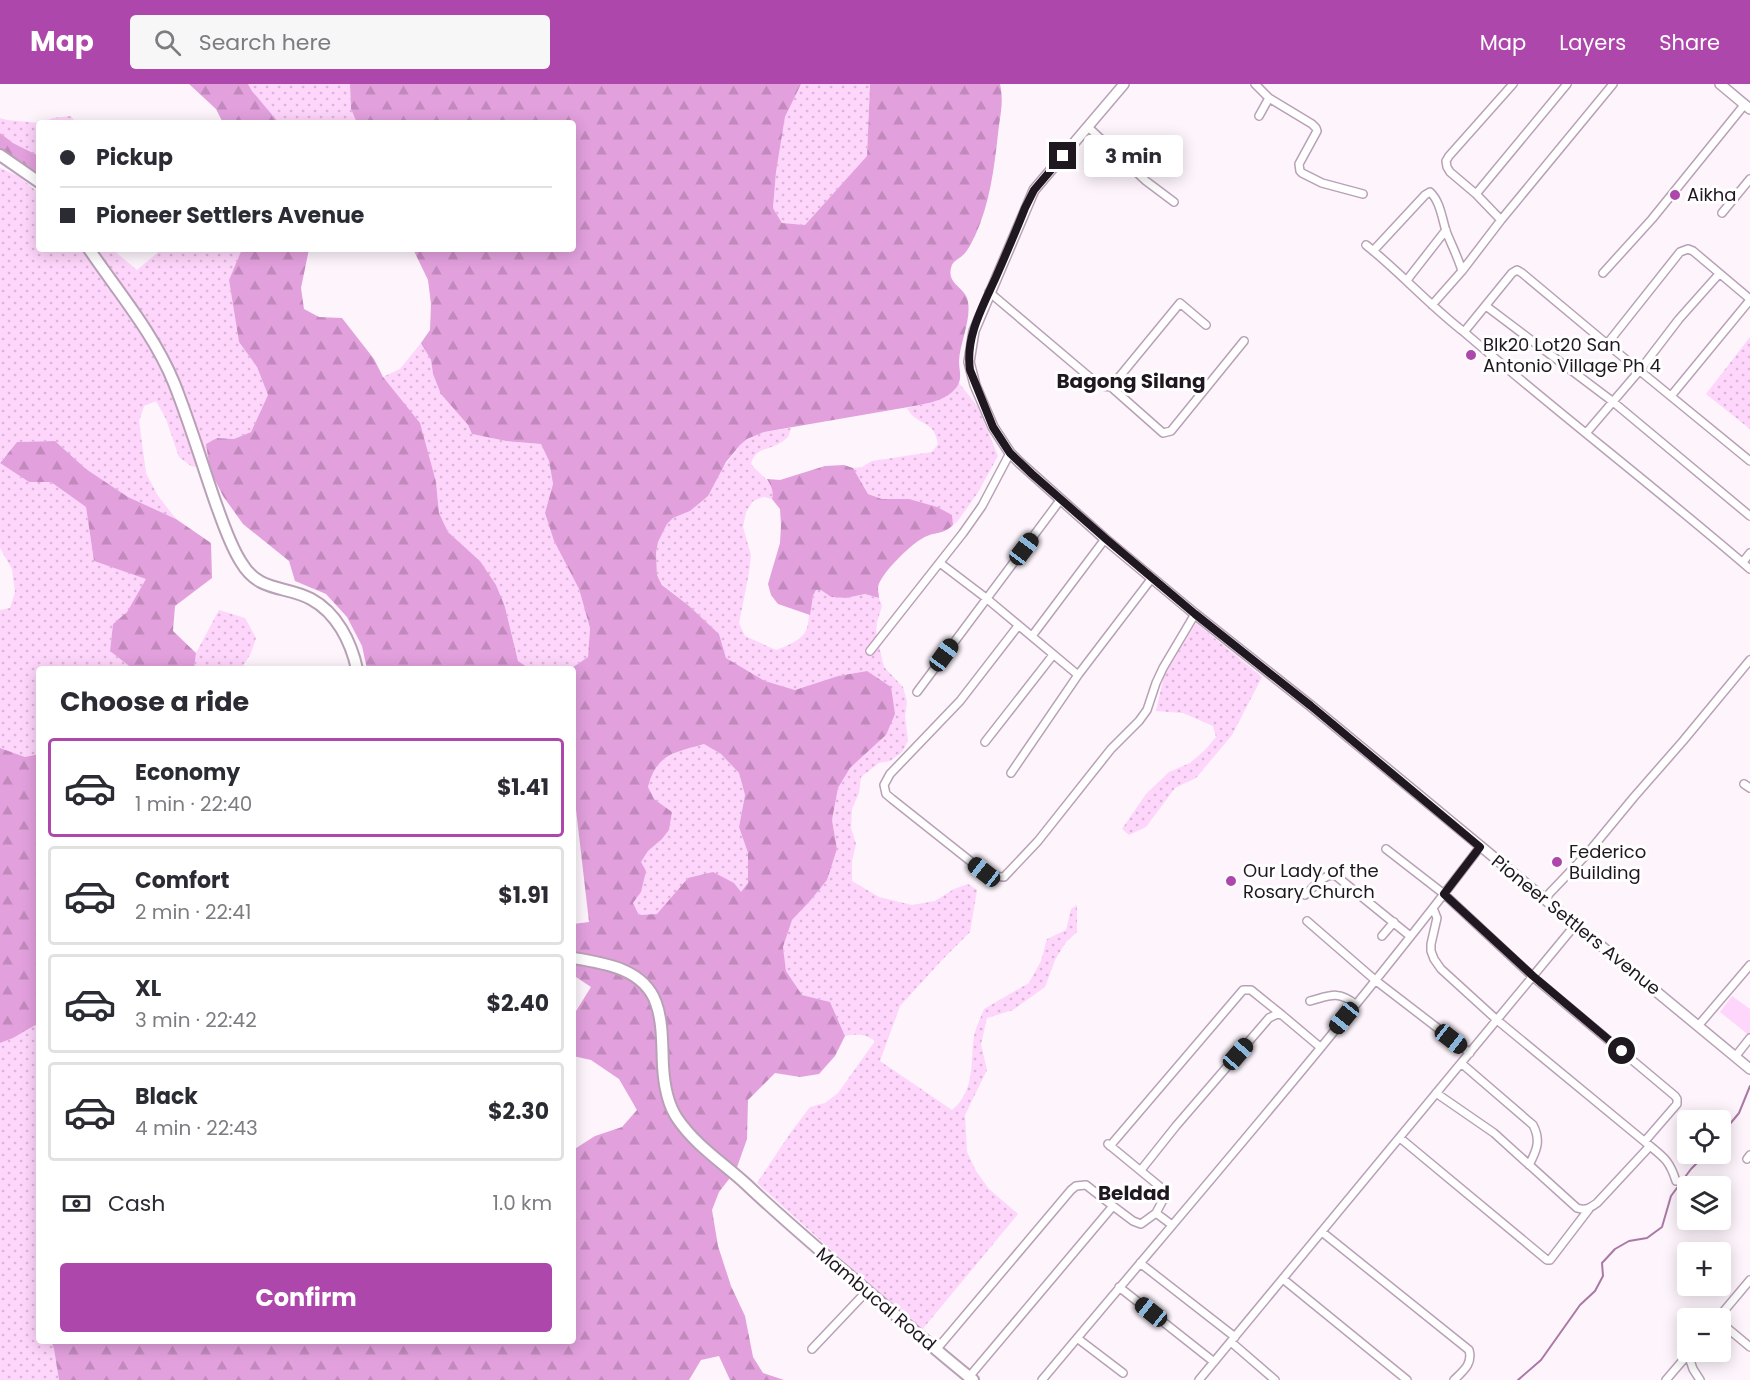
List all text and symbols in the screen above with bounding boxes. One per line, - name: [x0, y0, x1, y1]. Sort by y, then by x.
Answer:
- search box: [130, 15, 550, 69]
- text: Map: [30, 22, 94, 61]
- icon: search: [151, 26, 184, 59]
- text: Search here: [199, 27, 331, 58]
- text: Map: [1480, 28, 1526, 57]
- text: Layers: [1559, 28, 1626, 57]
- text: Share: [1659, 28, 1720, 57]
- callout: 3 min: [1084, 135, 1183, 177]
- text: Pickup: [96, 142, 173, 173]
- route end: [1049, 142, 1076, 169]
- text: 3 min: [1105, 142, 1162, 170]
- place label: Aikha: [1687, 182, 1737, 207]
- marker: Aikha: [1668, 188, 1682, 202]
- text: Pioneer Settlers Avenue: [96, 200, 364, 231]
- place label: Blk20 Lot20 San Antonio Village Ph 4: [1483, 332, 1661, 378]
- marker: Blk20 Lot20 San Antonio Village Ph 4: [1464, 348, 1478, 362]
- district label: Bagong Silang: [1056, 367, 1206, 395]
- car: [1006, 529, 1042, 569]
- car: [926, 635, 962, 675]
- text: Choose a ride: [60, 683, 249, 720]
- text: Economy: [135, 757, 240, 788]
- icon: car: [63, 761, 117, 815]
- text: $1.41: [497, 772, 549, 803]
- text: 1 min · 22:40: [135, 790, 252, 818]
- place label: Federico Building: [1569, 839, 1646, 885]
- street label: Pioneer Settlers Avenue: [1487, 849, 1666, 1001]
- car: [964, 854, 1004, 890]
- marker: Federico Building: [1550, 855, 1564, 869]
- place label: Our Lady of the Rosary Church: [1243, 858, 1379, 904]
- text: Comfort: [135, 865, 229, 896]
- icon: car: [63, 869, 117, 923]
- marker: Our Lady of the Rosary Church: [1224, 874, 1238, 888]
- text: $1.91: [498, 880, 549, 911]
- text: 2 min · 22:41: [135, 898, 251, 926]
- text: XL: [135, 973, 161, 1004]
- icon: car: [63, 977, 117, 1031]
- text: $2.40: [487, 988, 549, 1019]
- car: [1326, 998, 1362, 1038]
- text: 3 min · 22:42: [135, 1006, 257, 1034]
- car: [1431, 1021, 1471, 1057]
- car: [1219, 1035, 1257, 1073]
- route start: [1608, 1037, 1635, 1064]
- text: Black: [135, 1081, 198, 1112]
- icon: car: [63, 1085, 117, 1139]
- text: $2.30: [488, 1096, 549, 1127]
- map controls: [1677, 1110, 1731, 1362]
- button: locate: [1677, 1110, 1731, 1164]
- text: 4 min · 22:43: [135, 1114, 258, 1142]
- button: layers: [1677, 1176, 1731, 1230]
- district label: Beldad: [1098, 1179, 1170, 1207]
- icon: cash: [60, 1187, 93, 1220]
- text: Cash: [108, 1188, 165, 1219]
- text: 1.0 km: [493, 1189, 552, 1217]
- street label: Mambucal Road: [811, 1241, 941, 1356]
- button: +: [1677, 1242, 1731, 1296]
- button: Confirm: [60, 1263, 552, 1332]
- car: [1131, 1294, 1171, 1330]
- button: −: [1677, 1308, 1731, 1362]

